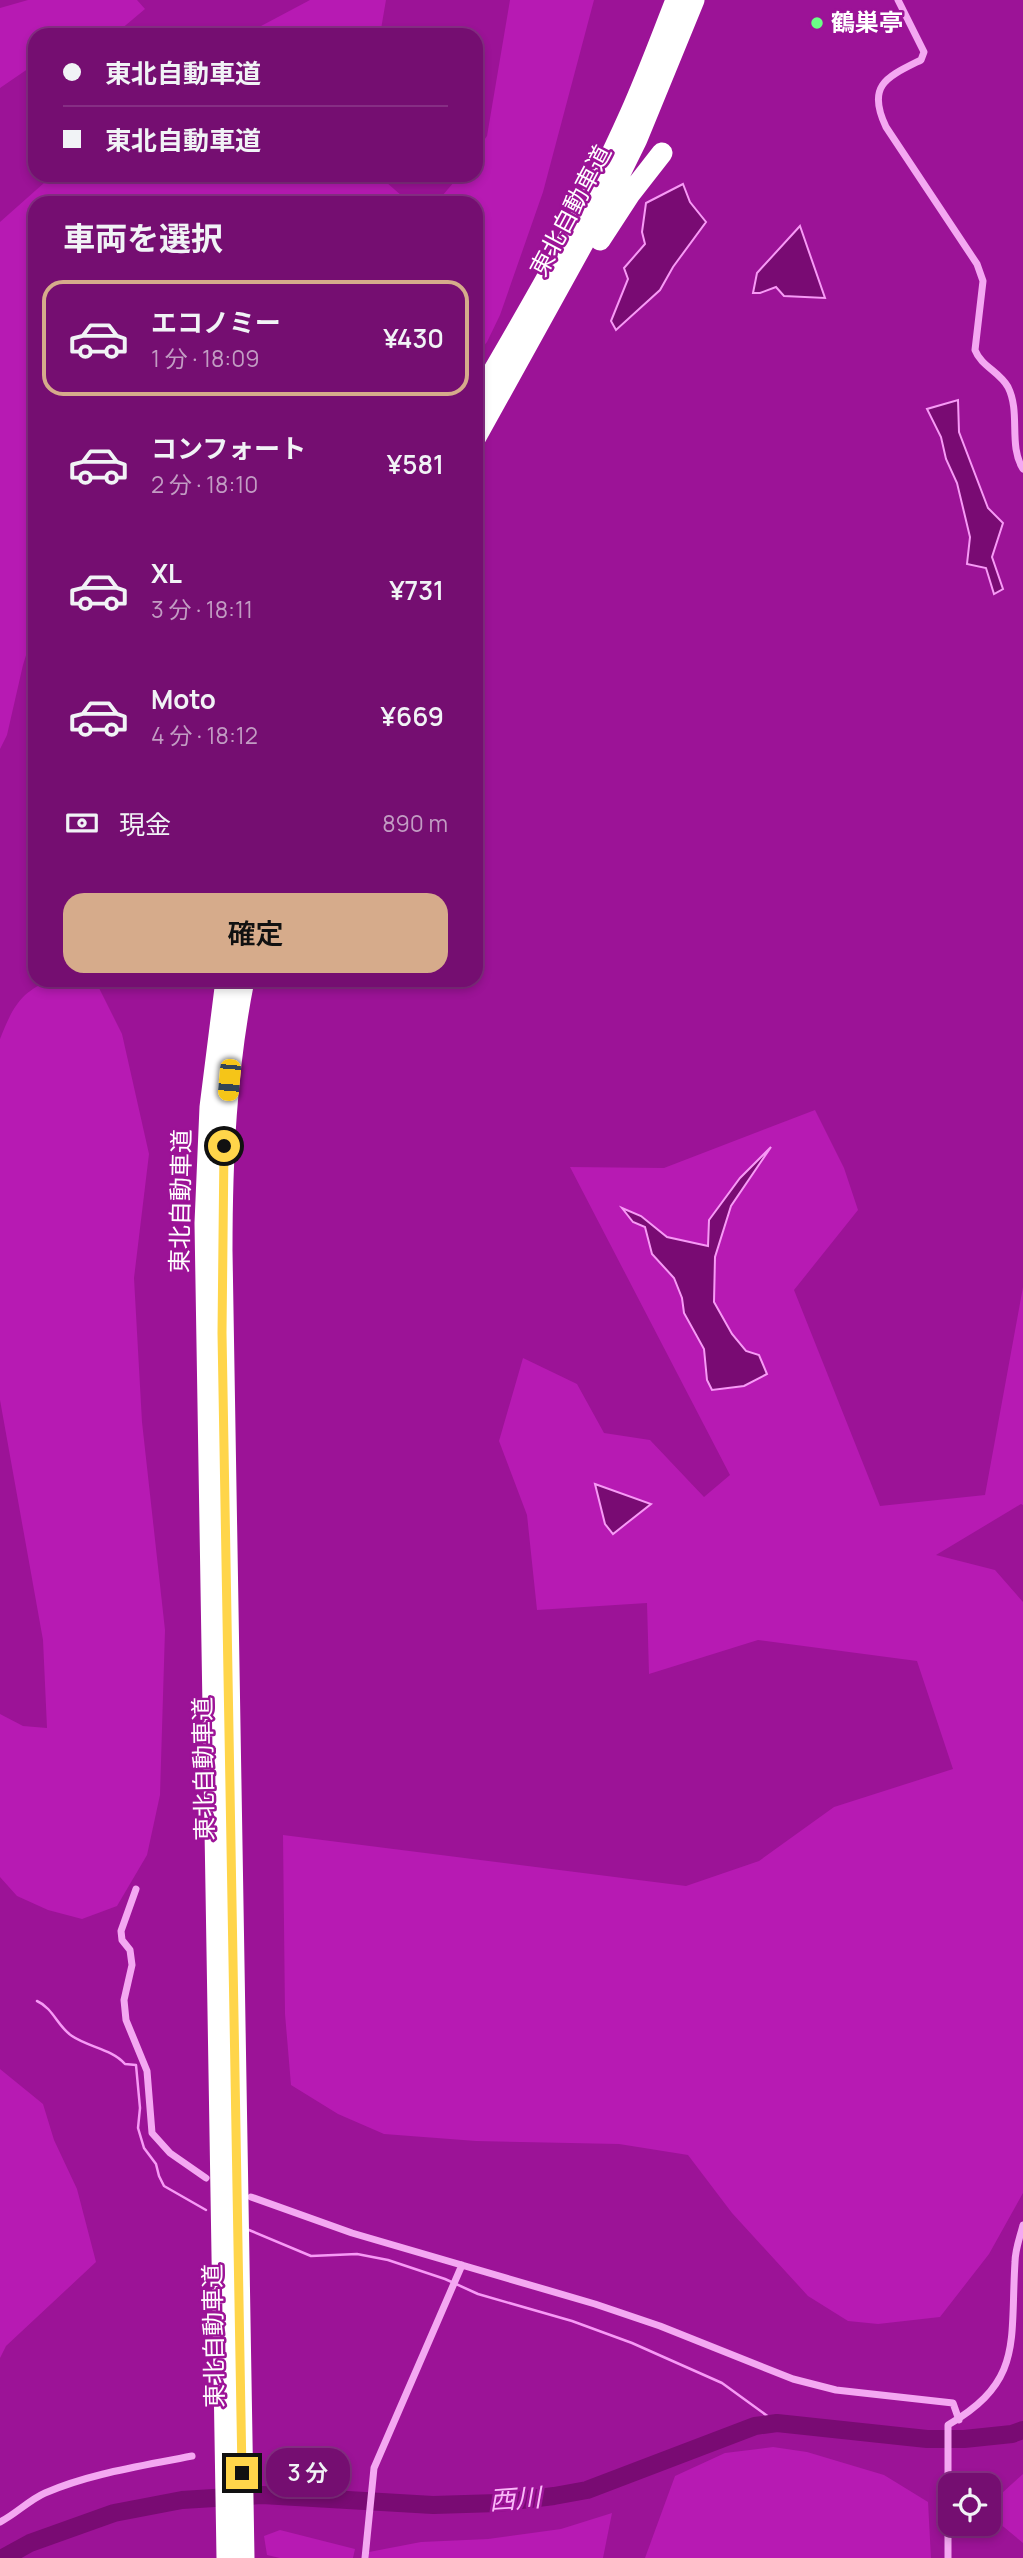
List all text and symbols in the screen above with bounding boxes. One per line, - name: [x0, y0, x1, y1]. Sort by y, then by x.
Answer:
- place label: 鶴巣亭: [831, 5, 903, 38]
- marker: 鶴巣亭: [809, 15, 825, 31]
- text: 東北自動車道: [105, 55, 261, 91]
- text: 東北自動車道: [105, 122, 261, 158]
- street label: 東北自動車道: [521, 139, 618, 282]
- text: 車両を選択: [63, 216, 223, 260]
- text: エコノミー: [151, 304, 281, 340]
- icon: car: [67, 307, 130, 370]
- text: ¥430: [383, 320, 444, 356]
- text: 1 分 · 18:09: [151, 342, 259, 374]
- text: コンフォート: [151, 430, 306, 466]
- icon: car: [67, 433, 130, 496]
- text: ¥581: [387, 446, 444, 482]
- text: 2 分 · 18:10: [151, 468, 258, 500]
- text: XL: [151, 555, 182, 591]
- icon: car: [67, 559, 130, 622]
- text: ¥731: [389, 572, 444, 608]
- text: 3 分 · 18:11: [151, 593, 253, 625]
- text: Moto: [151, 681, 216, 717]
- icon: car: [67, 685, 130, 748]
- text: ¥669: [381, 698, 444, 734]
- text: 4 分 · 18:12: [151, 719, 258, 751]
- icon: cash: [63, 804, 101, 842]
- text: 現金: [119, 806, 171, 842]
- text: 890 m: [382, 807, 448, 839]
- button: 確定: [63, 893, 448, 973]
- car: [217, 1058, 242, 1102]
- street label: 東北自動車道: [162, 1129, 197, 1273]
- route start: [208, 1130, 240, 1162]
- street label: 東北自動車道: [185, 1697, 220, 1841]
- street label: 東北自動車道: [195, 2264, 230, 2408]
- callout: 3 分: [266, 2448, 350, 2498]
- text: 3 分: [288, 2456, 328, 2488]
- route end: [226, 2457, 258, 2489]
- map controls: [938, 2473, 1001, 2536]
- button: locate: [938, 2473, 1001, 2536]
- water label: 西川: [488, 2478, 545, 2518]

